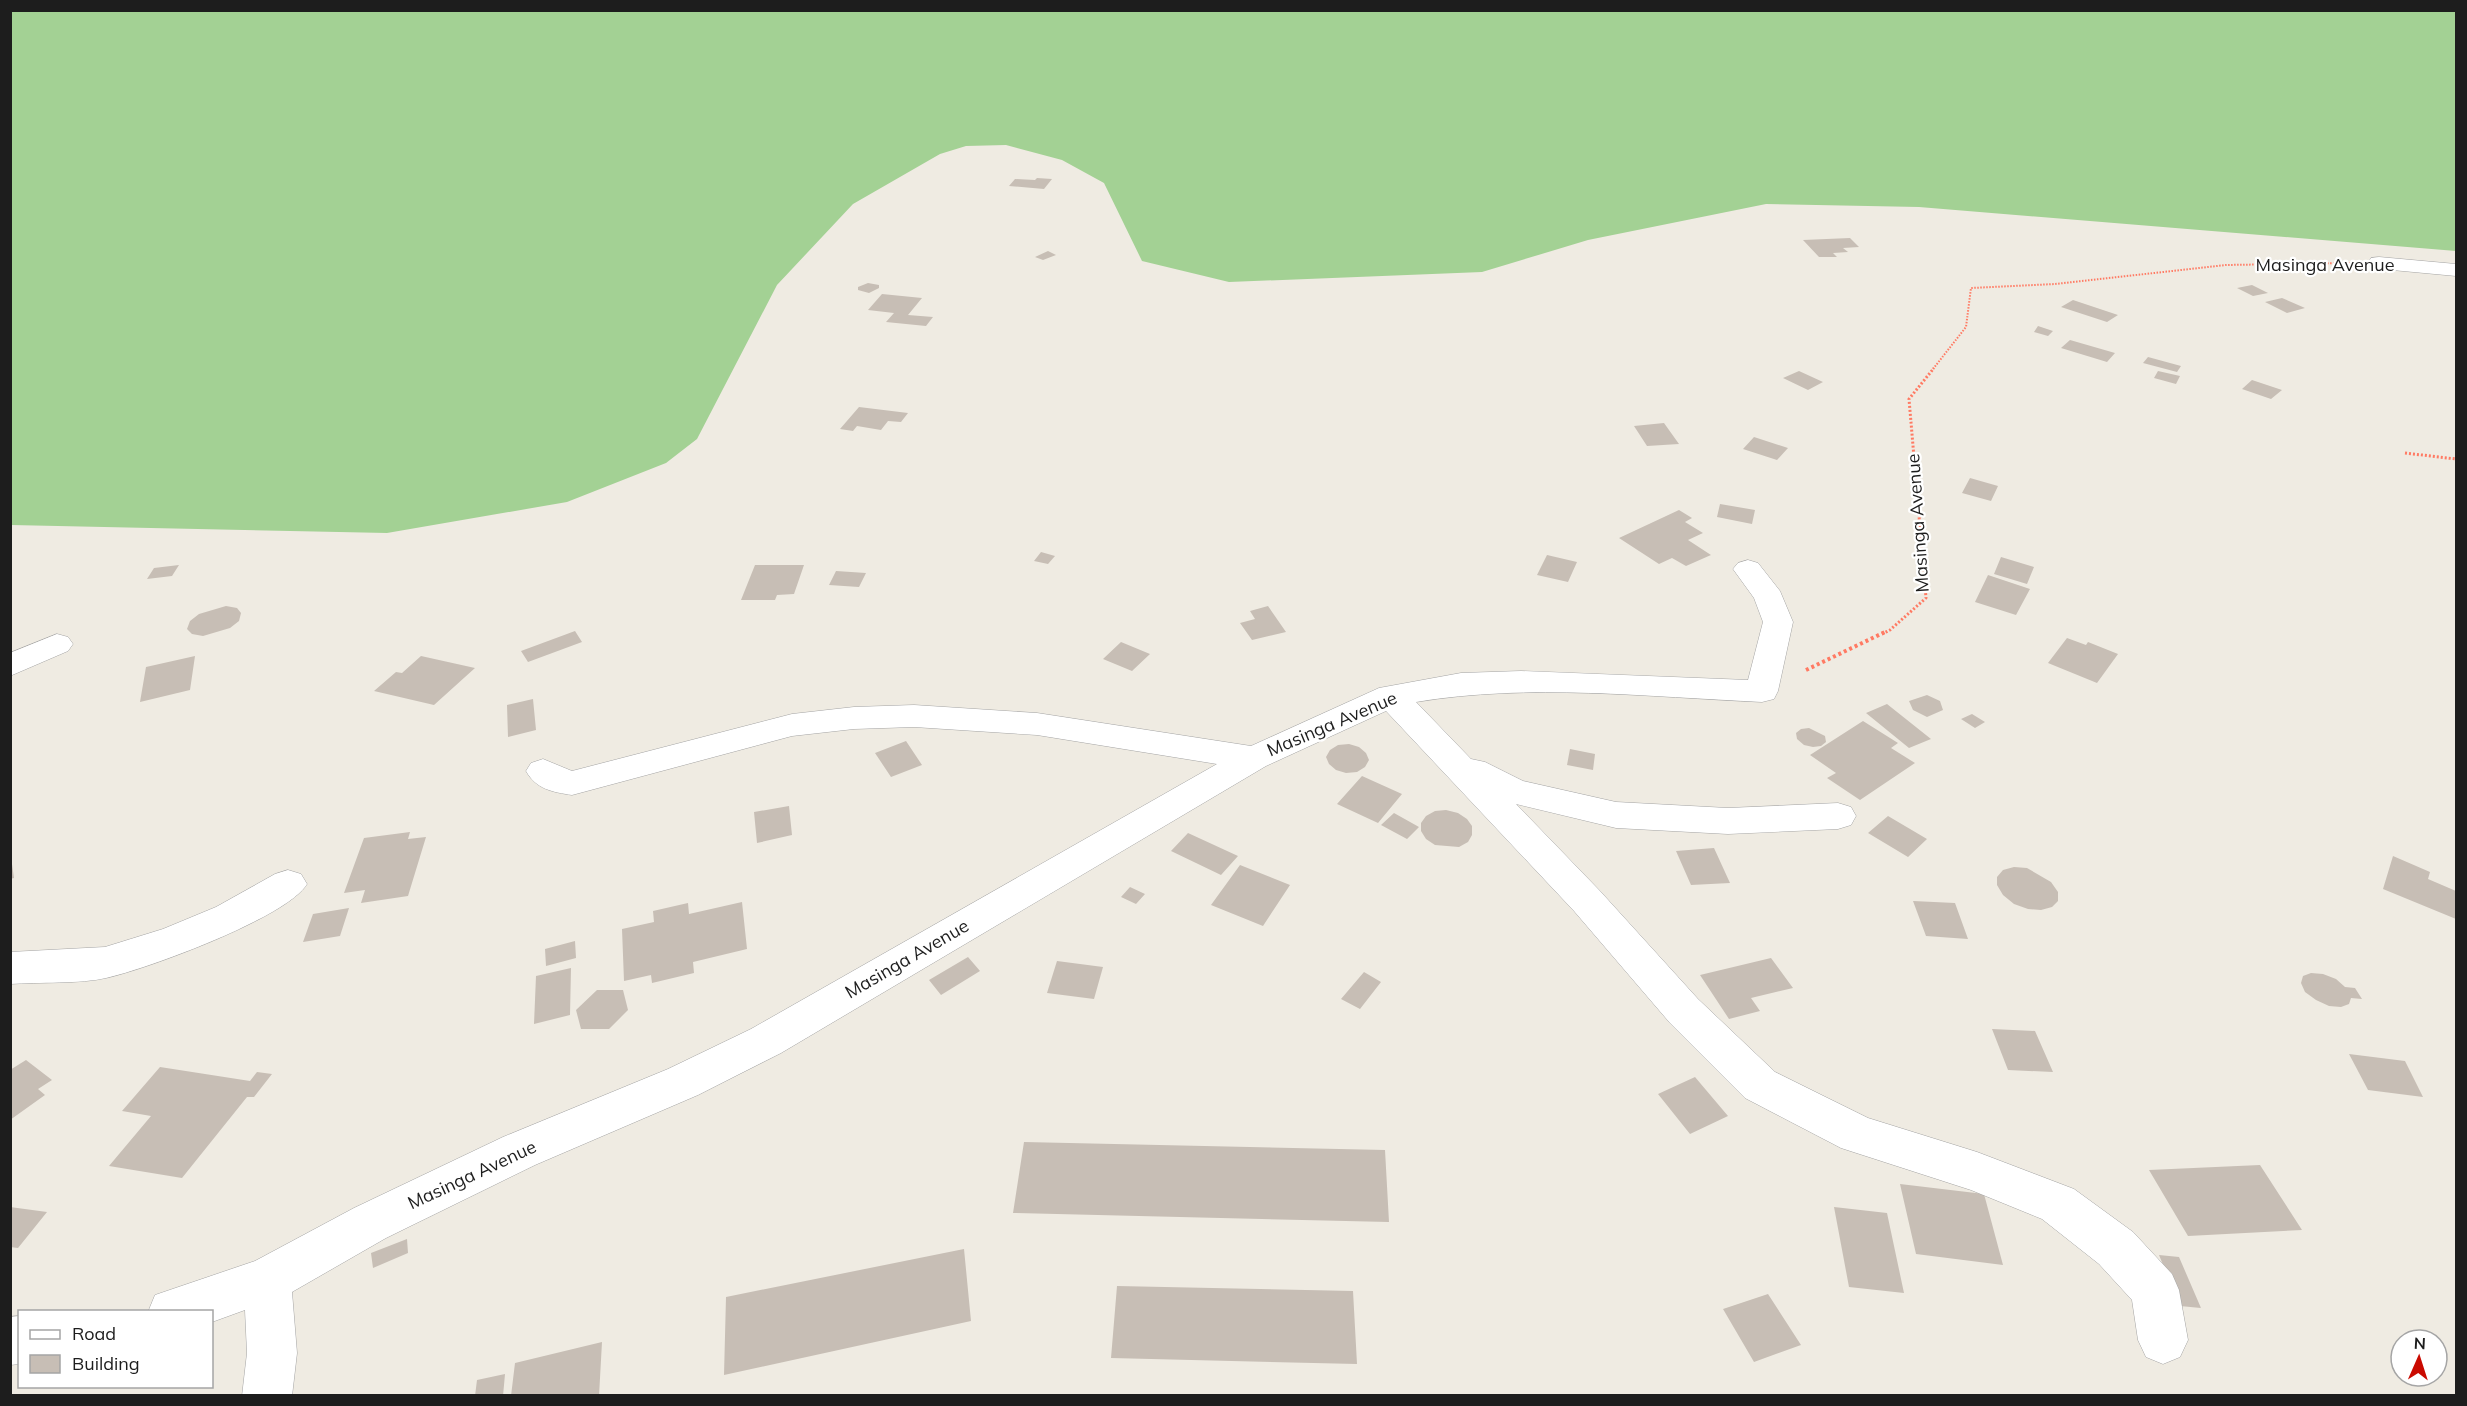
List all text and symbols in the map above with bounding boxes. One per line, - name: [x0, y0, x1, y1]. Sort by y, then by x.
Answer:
- street label: Masinga Avenue: [2255, 253, 2395, 276]
- street label: Masinga Avenue: [1901, 453, 1934, 593]
- street label: Masinga Avenue: [1263, 686, 1400, 761]
- street label: Masinga Avenue: [841, 914, 973, 1003]
- street label: Masinga Avenue: [404, 1135, 540, 1214]
- legend: [18, 1310, 213, 1388]
- text: Road: [72, 1322, 116, 1345]
- north arrow: [2389, 1328, 2449, 1388]
- text: N: [2413, 1333, 2426, 1353]
- text: Building: [72, 1352, 140, 1375]

